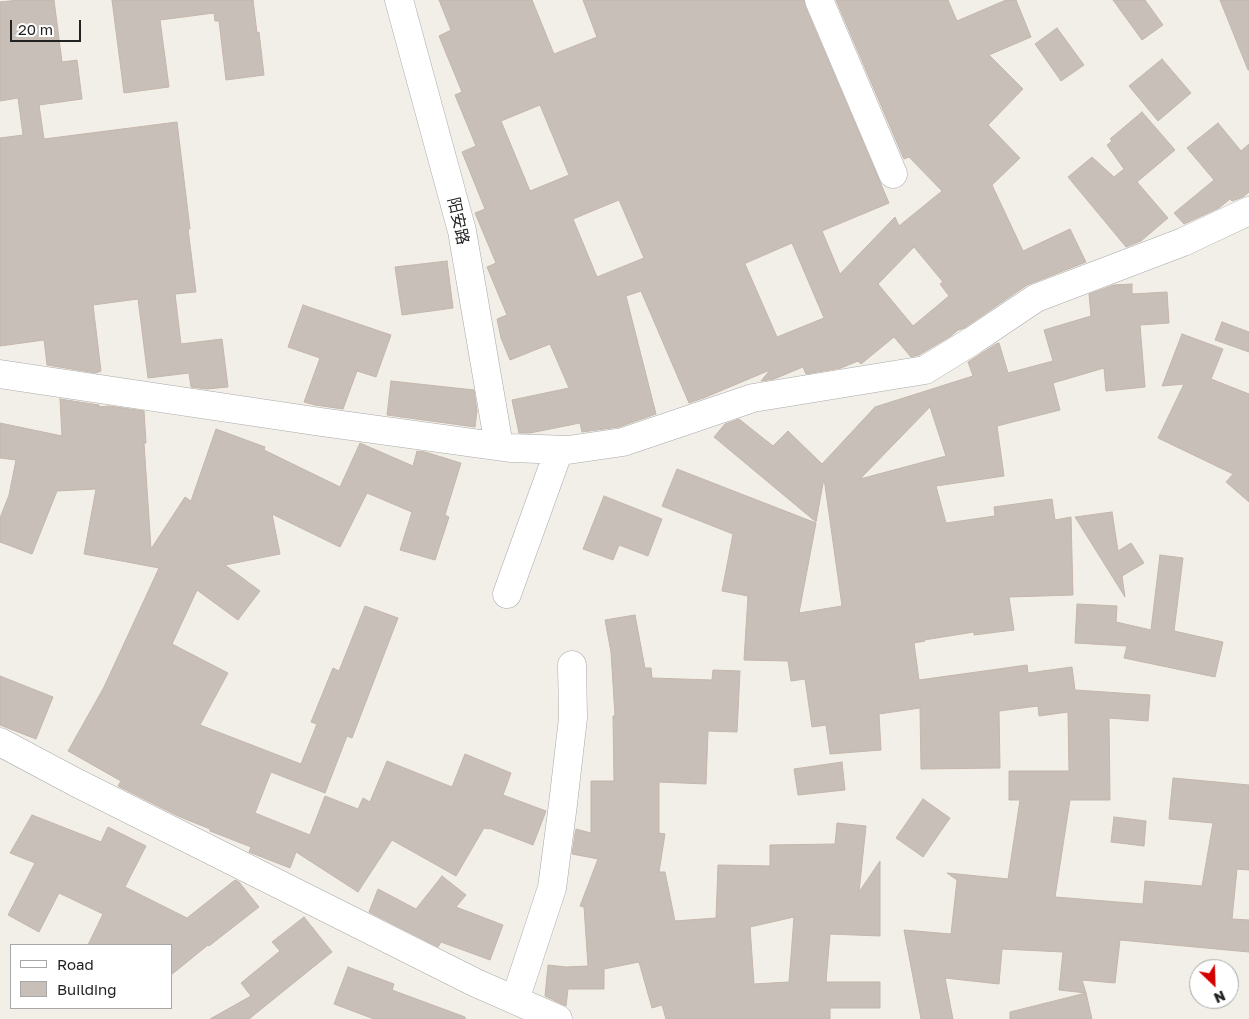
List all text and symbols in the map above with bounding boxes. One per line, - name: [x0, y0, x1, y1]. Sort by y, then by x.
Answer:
- scale bar: [12, 10, 84, 42]
- text: 20 m: [18, 20, 53, 38]
- street label: 阳安路: [443, 195, 473, 247]
- legend: [10, 944, 172, 1009]
- text: Road: [57, 955, 94, 973]
- north arrow: [1189, 959, 1239, 1009]
- text: Building: [57, 980, 117, 998]
- text: N: [1212, 987, 1228, 1007]

